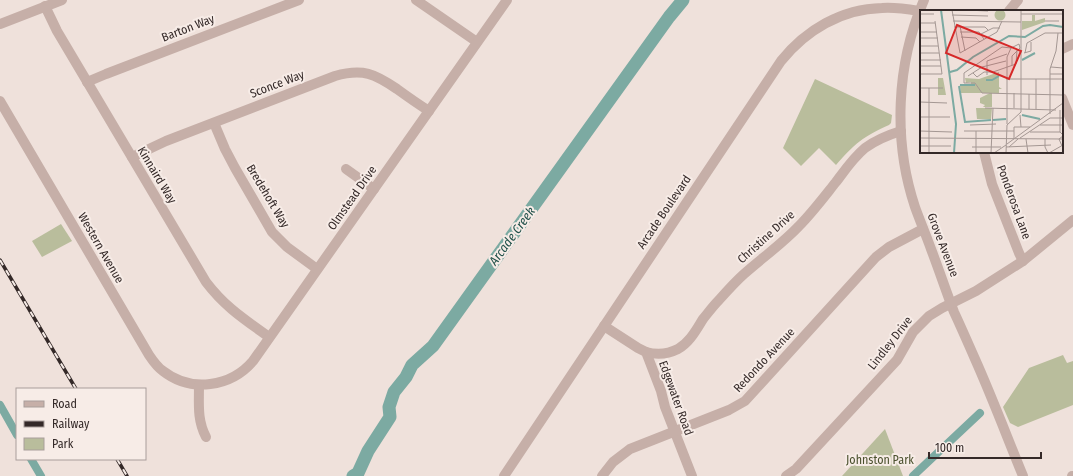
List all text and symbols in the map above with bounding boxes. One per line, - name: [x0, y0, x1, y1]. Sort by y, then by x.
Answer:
- inset map: [920, 10, 1063, 153]
- street label: Barton Way: [160, 11, 217, 44]
- street label: Sconce Way: [248, 67, 307, 101]
- street label: Kinnaird Way: [135, 144, 180, 206]
- street label: Bredehoft Way: [244, 162, 293, 231]
- street label: Olmstead Drive: [325, 163, 379, 233]
- street label: Ponderosa Lane: [994, 163, 1034, 241]
- street label: Arcade Boulevard: [634, 173, 694, 251]
- water label: Arcade Creek: [485, 204, 538, 269]
- street label: Christine Drive: [735, 208, 798, 266]
- street label: Western Avenue: [75, 210, 127, 286]
- street label: Grove Avenue: [924, 211, 962, 279]
- street label: Lindley Drive: [865, 314, 915, 372]
- street label: Redondo Avenue: [731, 325, 797, 395]
- street label: Edgewater Road: [656, 359, 696, 437]
- legend: [16, 388, 146, 460]
- text: Road: [52, 397, 77, 411]
- text: Railway: [52, 417, 90, 431]
- scale bar: [929, 434, 1041, 460]
- text: Park: [52, 437, 74, 451]
- text: 100 m: [935, 441, 964, 455]
- park label: Johnston Park: [846, 453, 914, 467]

